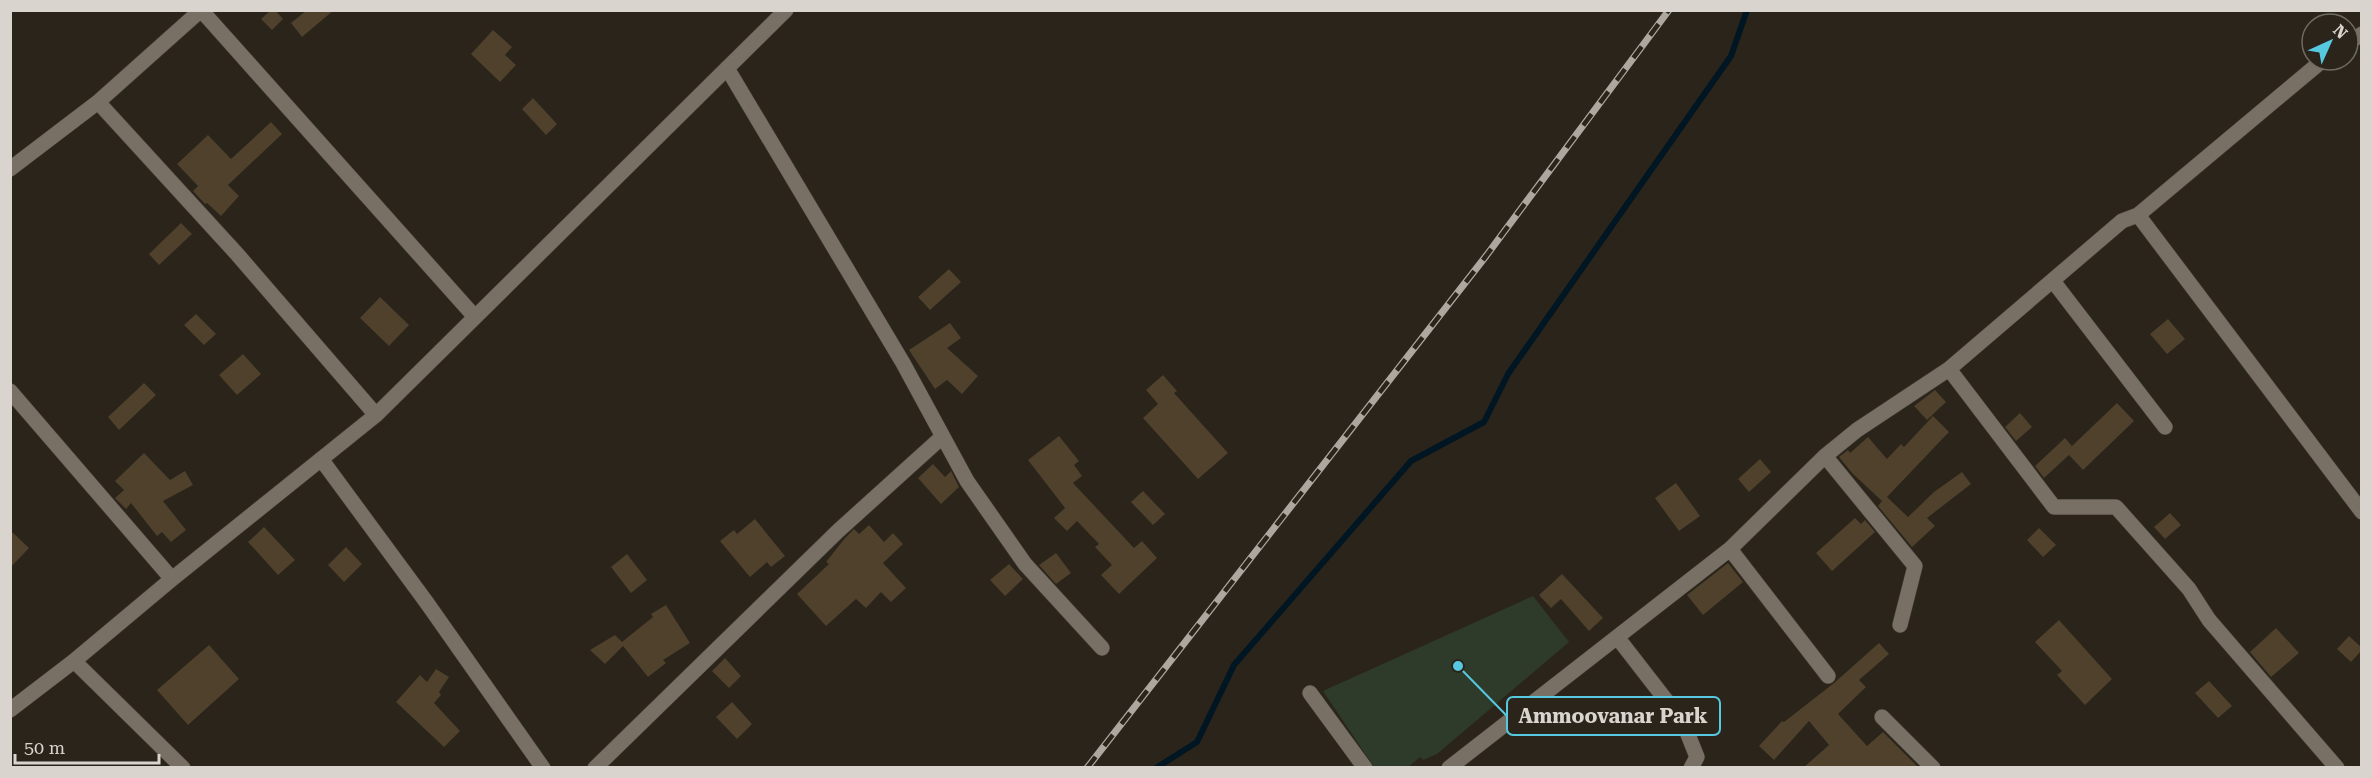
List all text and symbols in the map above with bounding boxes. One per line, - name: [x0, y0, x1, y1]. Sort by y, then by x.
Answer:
- north arrow: [2300, 12, 2360, 72]
- text: N: [2329, 21, 2351, 43]
- callout: Ammoovanar Park: [1507, 697, 1720, 735]
- text: Ammoovanar Park: [1519, 704, 1708, 728]
- scale bar: [15, 727, 159, 765]
- text: 50 m: [24, 737, 65, 758]

